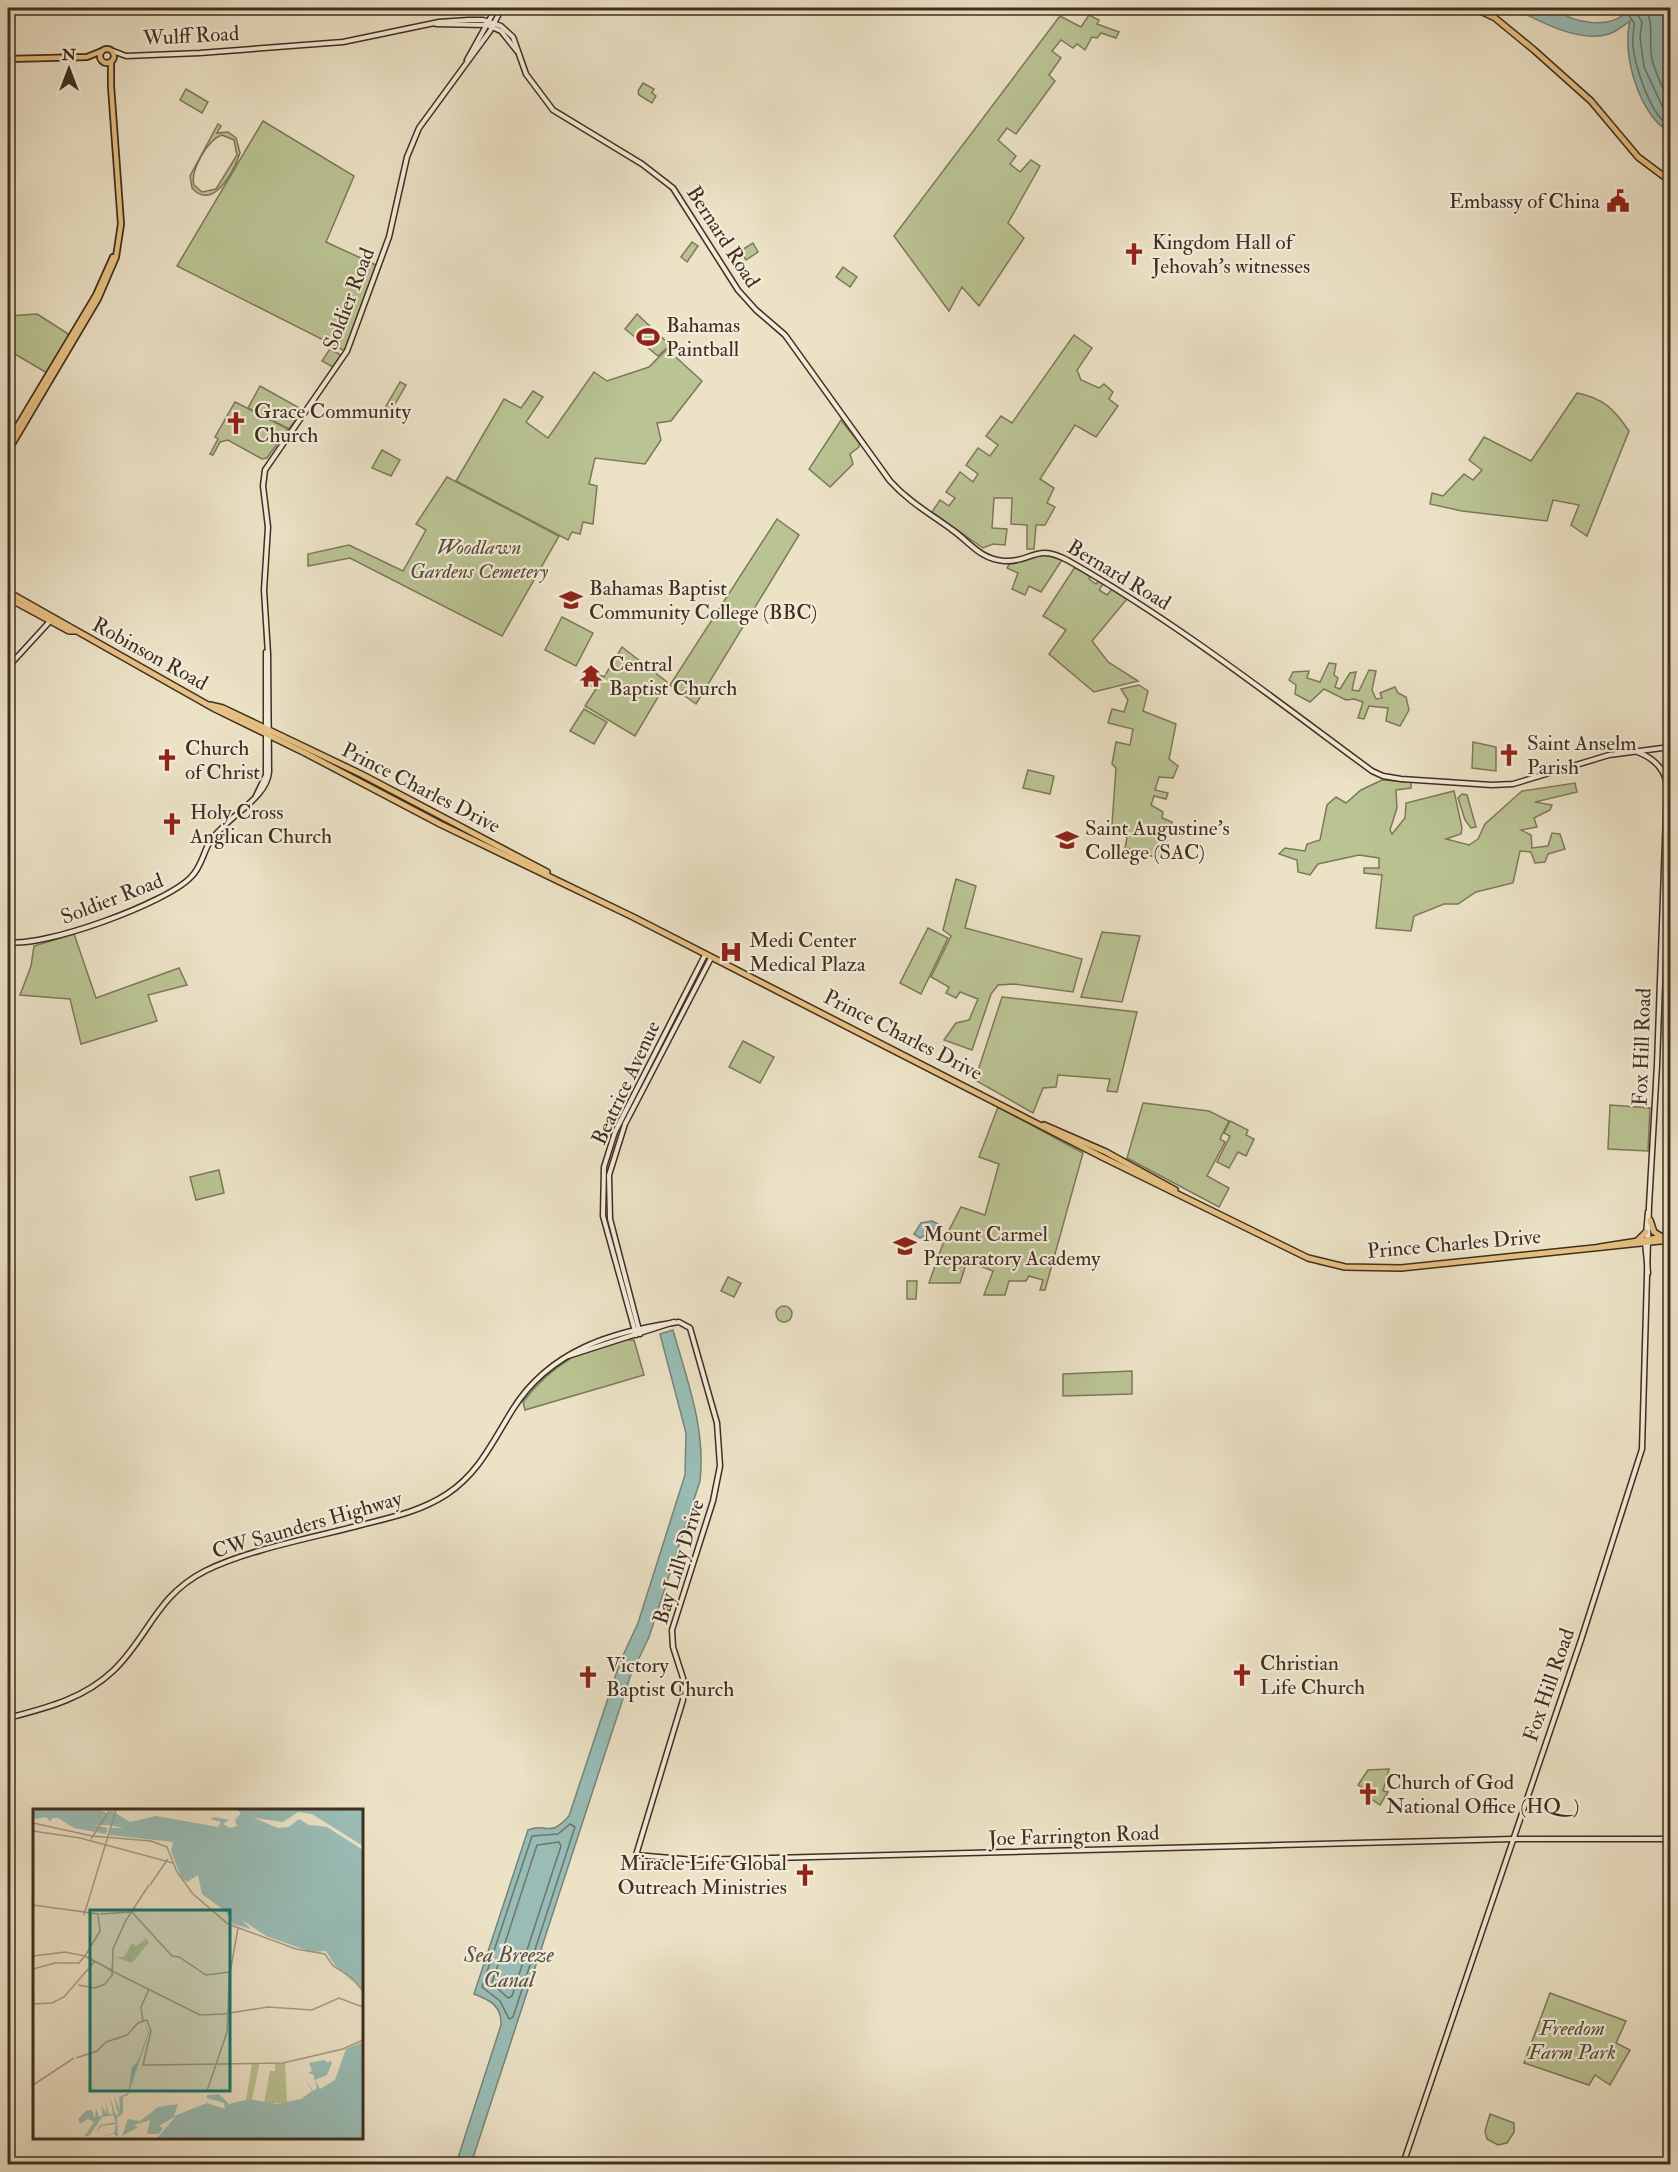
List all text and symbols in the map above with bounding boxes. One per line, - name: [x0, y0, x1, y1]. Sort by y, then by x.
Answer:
- street label: Wulff Road: [141, 20, 240, 52]
- north arrow: [39, 39, 99, 99]
- text: N: [61, 45, 77, 65]
- street label: Bernard Road: [680, 181, 766, 294]
- place label: Embassy of China: [1449, 188, 1600, 215]
- public building icon: Embassy of China: [1605, 188, 1631, 214]
- place label: Kingdom Hall of Jehovah’s witnesses: [1151, 229, 1310, 280]
- church icon: Kingdom Hall of Jehovah’s witnesses: [1121, 241, 1147, 267]
- street label: Soldier Road: [317, 243, 381, 354]
- place label: Bahamas Paintball: [666, 312, 740, 363]
- sports icon: Bahamas Paintball: [635, 324, 661, 350]
- place label: Grace Community Church: [254, 398, 412, 449]
- church icon: Grace Community Church: [223, 410, 249, 436]
- park label: Woodlawn Gardens Cemetery: [410, 534, 549, 585]
- street label: Bernard Road: [1062, 534, 1176, 617]
- place label: Bahamas Baptist Community College (BBC): [589, 575, 817, 626]
- school or university icon: Bahamas Baptist Community College (BBC): [558, 587, 584, 613]
- street label: Robinson Road: [87, 611, 213, 697]
- place label: Central Baptist Church: [609, 651, 737, 702]
- temple icon: Central Baptist Church: [578, 663, 604, 689]
- place label: Saint Anselm Parish: [1527, 730, 1637, 781]
- place label: Church of Christ: [185, 735, 260, 786]
- street label: Prince Charles Drive: [337, 736, 505, 840]
- church icon: Saint Anselm Parish: [1496, 742, 1522, 768]
- church icon: Church of Christ: [154, 747, 180, 773]
- place label: Holy Cross Anglican Church: [189, 799, 332, 850]
- church icon: Holy Cross Anglican Church: [159, 811, 185, 837]
- place label: Saint Augustine's College (SAC): [1085, 815, 1230, 866]
- school or university icon: Saint Augustine's College (SAC): [1054, 827, 1080, 853]
- street label: Soldier Road: [57, 867, 168, 931]
- place label: Medi Center Medical Plaza: [749, 927, 866, 978]
- hospital icon: Medi Center Medical Plaza: [718, 939, 744, 965]
- street label: Prince Charles Drive: [819, 983, 987, 1087]
- street label: Fox Hill Road: [1626, 987, 1658, 1107]
- street label: Beatrice Avenue: [585, 1016, 667, 1149]
- place label: Mount Carmel Preparatory Academy: [923, 1221, 1101, 1272]
- street label: Prince Charles Drive: [1366, 1223, 1542, 1265]
- school or university icon: Mount Carmel Preparatory Academy: [892, 1233, 918, 1259]
- street label: CW Saunders Highway: [209, 1485, 406, 1565]
- street label: Bay Lilly Drive: [647, 1496, 711, 1628]
- street label: Fox Hill Road: [1517, 1624, 1581, 1745]
- place label: Christian Life Church: [1260, 1650, 1365, 1701]
- place label: Victory Baptist Church: [606, 1652, 734, 1703]
- church icon: Christian Life Church: [1229, 1662, 1255, 1688]
- church icon: Victory Baptist Church: [575, 1664, 601, 1690]
- place label: Church of God National Office (HQ): [1386, 1769, 1580, 1820]
- church icon: Church of God National Office (HQ): [1355, 1781, 1381, 1807]
- inset map: [33, 1809, 363, 2139]
- street label: Joe Farrington Road: [987, 1820, 1161, 1853]
- place label: Miracle Life Global Outreach Ministries: [618, 1850, 788, 1901]
- church icon: Miracle Life Global Outreach Ministries: [792, 1862, 818, 1888]
- water label: Sea Breeze Canal: [463, 1941, 555, 1994]
- park label: Freedom Farm Park: [1527, 2015, 1616, 2066]

